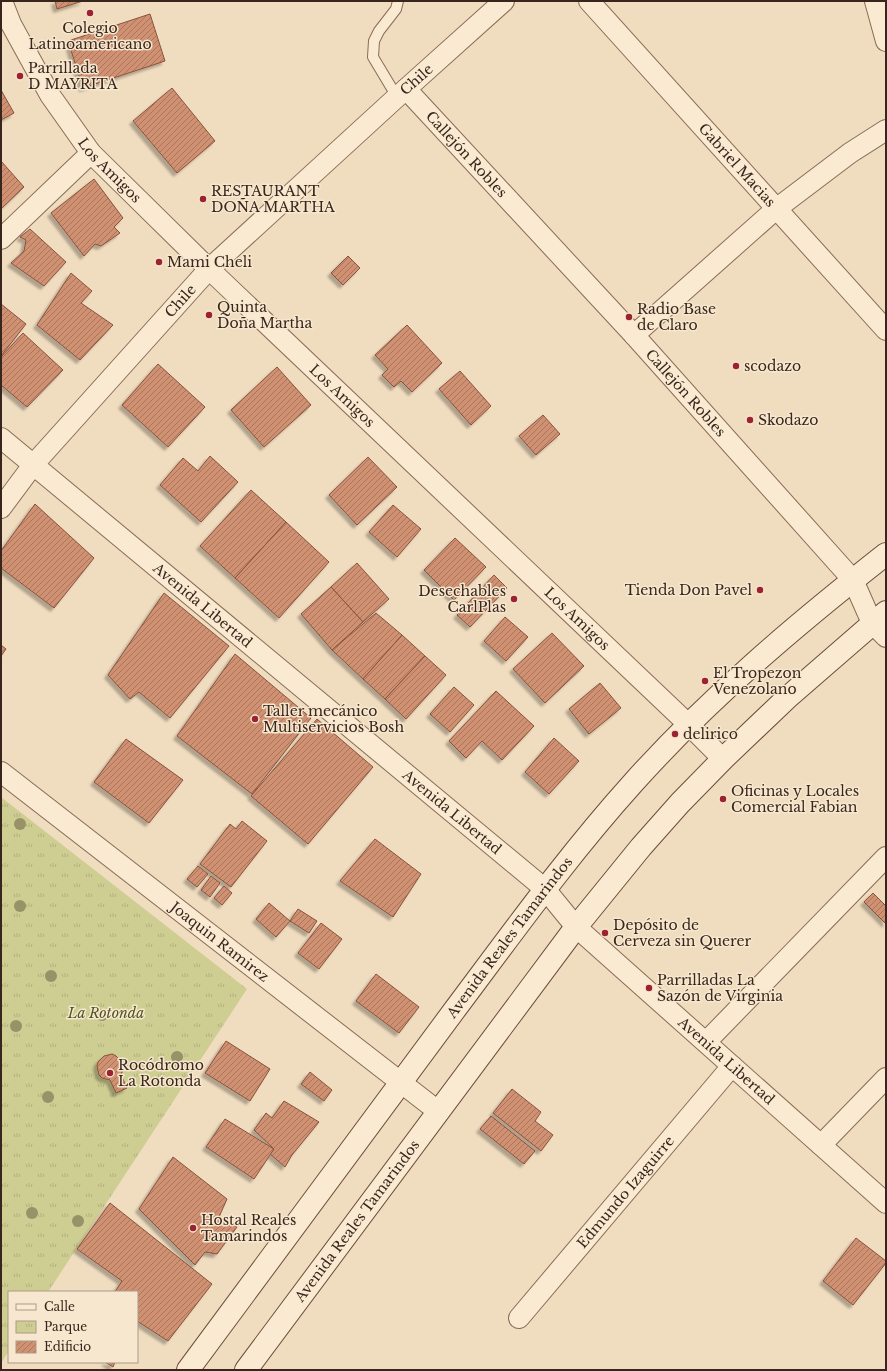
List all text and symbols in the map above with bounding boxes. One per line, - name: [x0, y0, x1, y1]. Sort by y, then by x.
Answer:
- marker: Colegio Latinoamericano: [85, 8, 95, 18]
- place label: Colegio Latinoamericano: [28, 19, 152, 53]
- place label: Parrillada D MAYRITA: [28, 59, 118, 93]
- street label: Chile: [396, 60, 437, 99]
- marker: Parrillada D MAYRITA: [15, 71, 25, 81]
- street label: Callejón Robles: [422, 107, 511, 201]
- street label: Gabriel Macias: [695, 119, 780, 211]
- street label: Los Amigos: [74, 134, 145, 206]
- place label: RESTAURANT DOÑA MARTHA: [211, 182, 335, 216]
- marker: RESTAURANT DOÑA MARTHA: [198, 194, 208, 204]
- place label: Mami Cheli: [167, 253, 252, 271]
- marker: Mami Cheli: [154, 257, 164, 267]
- street label: Chile: [161, 281, 200, 321]
- place label: Quinta Doña Martha: [217, 298, 312, 332]
- place label: Radio Base de Claro: [637, 300, 716, 334]
- marker: Quinta Doña Martha: [204, 310, 214, 320]
- marker: Radio Base de Claro: [624, 312, 634, 322]
- street label: Callejón Robles: [642, 345, 730, 440]
- place label: scodazo: [744, 357, 801, 375]
- street label: Los Amigos: [306, 360, 379, 431]
- marker: scodazo: [731, 361, 741, 371]
- place label: Skodazo: [758, 411, 818, 429]
- marker: Skodazo: [745, 415, 755, 425]
- street label: Avenida Libertad: [149, 558, 256, 652]
- place label: Tienda Don Pavel: [625, 581, 752, 599]
- place label: Desechables CarlPlas: [418, 582, 506, 616]
- street label: Los Amigos: [541, 583, 614, 654]
- marker: Tienda Don Pavel: [755, 585, 765, 595]
- marker: Desechables CarlPlas: [509, 594, 519, 604]
- place label: El Tropezon Venezolano: [712, 664, 802, 698]
- marker: El Tropezon Venezolano: [700, 676, 710, 686]
- place label: Taller mecánico Multiservicios Bosh: [263, 702, 404, 736]
- marker: Taller mecánico Multiservicios Bosh: [250, 714, 260, 724]
- place label: delirico: [683, 725, 738, 743]
- marker: delirico: [670, 729, 680, 739]
- street label: Avenida Libertad: [398, 765, 506, 859]
- place label: Oficinas y Locales Comercial Fabian: [731, 782, 859, 816]
- marker: Oficinas y Locales Comercial Fabian: [718, 794, 728, 804]
- street label: Avenida Reales Tamarindos: [442, 853, 576, 1022]
- street label: Joaquin Ramirez: [165, 897, 273, 986]
- place label: Depósito de Cerveza sin Querer: [613, 916, 752, 950]
- marker: Depósito de Cerveza sin Querer: [600, 928, 610, 938]
- place label: Parrilladas La Sazón de Virginia: [657, 971, 783, 1005]
- marker: Parrilladas La Sazón de Virginia: [644, 983, 654, 993]
- park label: La Rotonda: [67, 1004, 144, 1022]
- street label: Avenida Libertad: [674, 1013, 779, 1109]
- place label: Rocódromo La Rotonda: [118, 1056, 204, 1090]
- marker: Rocódromo La Rotonda: [105, 1068, 115, 1078]
- street label: Edmundo Izaguirre: [573, 1132, 678, 1252]
- street label: Avenida Reales Tamarindos: [290, 1136, 423, 1306]
- place label: Hostal Reales Tamarindos: [201, 1211, 296, 1245]
- marker: Hostal Reales Tamarindos: [188, 1223, 198, 1233]
- legend: [8, 1291, 138, 1363]
- text: Calle: [44, 1299, 75, 1314]
- text: Parque: [44, 1319, 87, 1334]
- text: Edificio: [44, 1339, 91, 1354]

